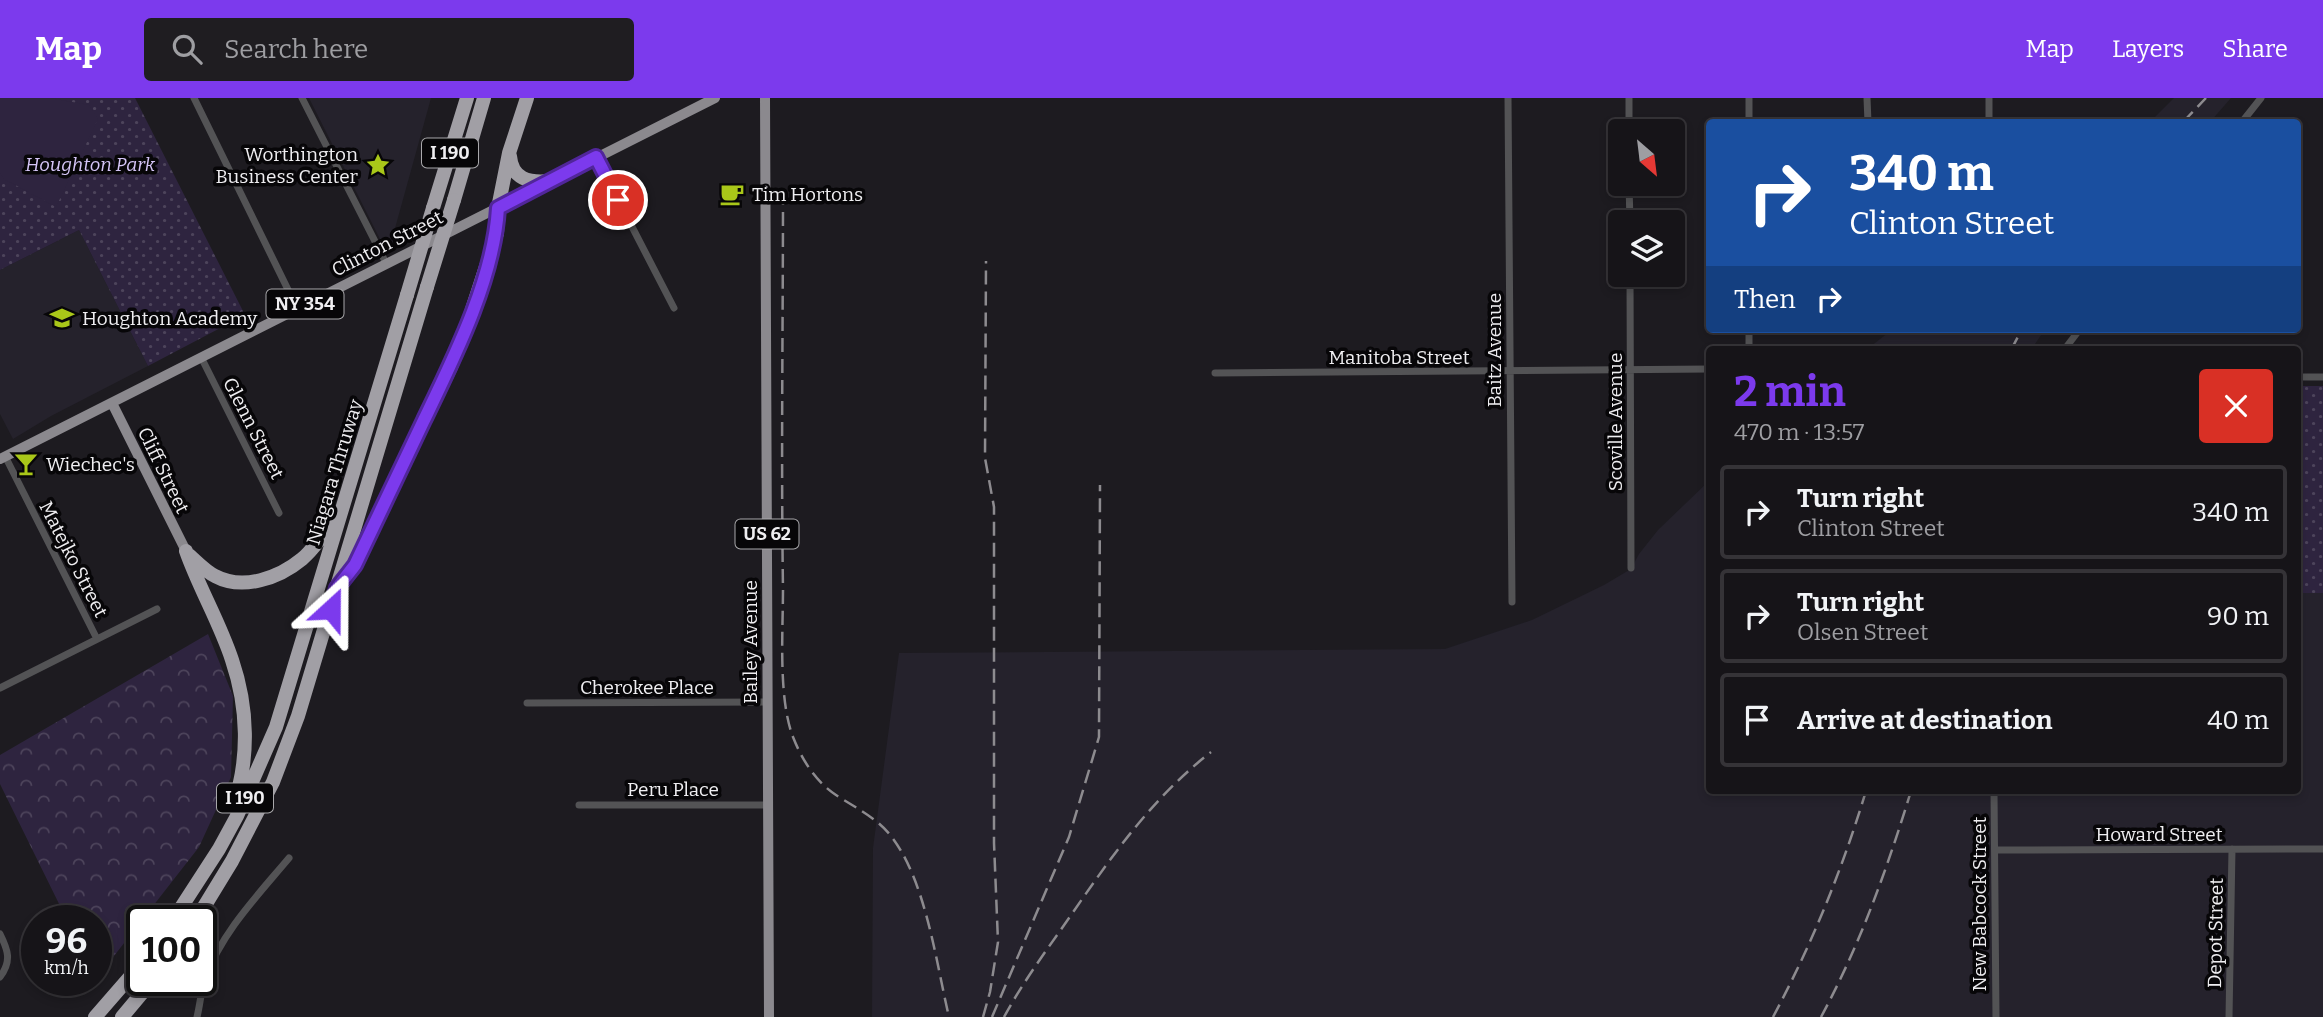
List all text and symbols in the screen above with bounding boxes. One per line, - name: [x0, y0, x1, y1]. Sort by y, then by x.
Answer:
- search box: [144, 18, 634, 81]
- text: Map: [35, 29, 102, 69]
- icon: search: [168, 30, 206, 68]
- text: Search here: [224, 34, 368, 65]
- text: Map: [2026, 35, 2074, 63]
- text: Layers: [2112, 35, 2184, 63]
- text: Share: [2222, 35, 2288, 63]
- north arrow: [1608, 119, 1685, 196]
- map controls: [1608, 119, 1685, 287]
- road number: I 190: [422, 138, 478, 168]
- place label: Worthington Business Center: [216, 143, 359, 188]
- text: 340 m: [1849, 144, 1994, 203]
- icon: right: [1734, 147, 1825, 238]
- place icon: Worthington Business Center: [364, 151, 392, 179]
- park label: Houghton Park: [25, 153, 156, 176]
- pin: [588, 170, 648, 230]
- cafe icon: Tim Hortons: [718, 180, 746, 208]
- icon: arrive: [599, 181, 637, 219]
- place label: Tim Hortons: [752, 183, 863, 206]
- text: Clinton Street: [1849, 204, 2054, 242]
- street label: Clinton Street: [328, 205, 447, 281]
- button: layers: [1608, 210, 1685, 287]
- icon: right: [1810, 280, 1848, 318]
- text: Then: [1734, 284, 1796, 315]
- road number: NY 354: [266, 289, 344, 318]
- street label: Baitz Avenue: [1483, 293, 1506, 407]
- school or university icon: Houghton Academy: [48, 304, 76, 332]
- place label: Houghton Academy: [82, 307, 258, 330]
- street label: Manitoba Street: [1328, 346, 1470, 369]
- street label: Scoville Avenue: [1604, 353, 1627, 491]
- text: 2 min: [1734, 367, 1846, 417]
- button: close: [2199, 369, 2273, 443]
- street label: Glenn Street: [218, 373, 289, 483]
- street label: Niagara Thruway: [301, 396, 368, 548]
- text: 470 m · 13:57: [1734, 418, 1864, 446]
- street label: Cliff Street: [133, 423, 194, 517]
- bar icon: Wiechec's: [12, 450, 40, 478]
- place label: Wiechec's: [46, 453, 135, 476]
- text: Turn right: [1797, 483, 1924, 514]
- icon: right: [1738, 493, 1776, 531]
- street label: Matejko Street: [34, 497, 113, 621]
- text: 340 m: [2192, 497, 2269, 528]
- text: Clinton Street: [1797, 514, 1945, 542]
- road number: US 62: [736, 520, 798, 548]
- position arrow: [294, 572, 368, 646]
- street label: Bailey Avenue: [739, 580, 762, 704]
- text: Turn right: [1797, 587, 1924, 618]
- icon: right: [1738, 597, 1776, 635]
- text: 90 m: [2207, 601, 2269, 632]
- text: Olsen Street: [1797, 618, 1928, 646]
- street label: Cherokee Place: [580, 676, 714, 699]
- icon: arrive: [1738, 701, 1776, 739]
- text: Arrive at destination: [1797, 705, 2052, 736]
- text: 40 m: [2207, 705, 2269, 736]
- street label: Peru Place: [627, 778, 719, 801]
- road number: I 190: [217, 784, 273, 812]
- street label: New Babcock Street: [1968, 816, 1991, 991]
- street label: Howard Street: [2095, 823, 2223, 846]
- street label: Depot Street: [2203, 877, 2228, 988]
- speed limit sign: 100: [126, 905, 217, 996]
- text: 96: [46, 920, 87, 962]
- text: km/h: [44, 957, 89, 979]

